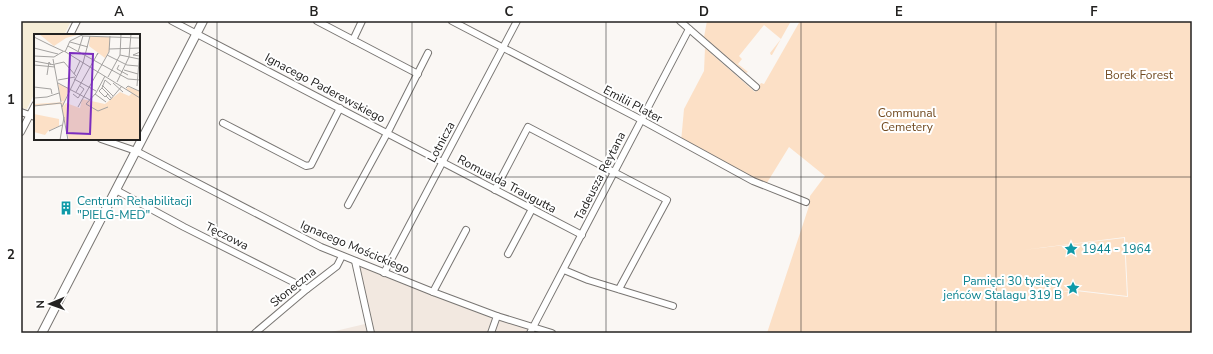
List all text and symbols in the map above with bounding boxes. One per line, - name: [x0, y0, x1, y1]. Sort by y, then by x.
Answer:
- text: A: [114, 3, 124, 21]
- text: B: [310, 3, 319, 21]
- text: C: [505, 3, 514, 21]
- text: D: [699, 3, 709, 21]
- text: E: [895, 3, 903, 21]
- text: F: [1090, 3, 1098, 21]
- inset map: [34, 34, 140, 140]
- street label: Ignacego Paderewskiego: [262, 49, 388, 127]
- park label: Borek Forest: [1105, 67, 1174, 83]
- street label: Emilii Plater: [601, 82, 666, 127]
- text: 1: [7, 91, 15, 109]
- park label: Communal Cemetery: [878, 105, 937, 135]
- street label: Lotnicza: [424, 119, 458, 165]
- street label: Tadeusza Reytana: [571, 129, 629, 223]
- street label: Romualda Traugutta: [455, 151, 559, 217]
- place label: Centrum Rehabilitacji "PIELG-MED": [77, 193, 192, 223]
- building icon: Centrum Rehabilitacji "PIELG-MED": [58, 200, 74, 216]
- street label: Ignacego Mościckiego: [298, 217, 412, 277]
- street label: Tęczowa: [203, 218, 251, 254]
- place icon: 1944 - 1964: [1063, 241, 1079, 257]
- place label: 1944 - 1964: [1082, 241, 1151, 257]
- text: 2: [7, 246, 15, 264]
- street label: Słoneczna: [267, 263, 319, 311]
- place label: Pamięci 30 tysięcy jeńców Stalagu 319 B: [942, 273, 1063, 303]
- place icon: Pamięci 30 tysięcy jeńców Stalagu 319 B: [1065, 280, 1081, 296]
- north arrow: [30, 284, 70, 324]
- text: N: [33, 300, 48, 309]

